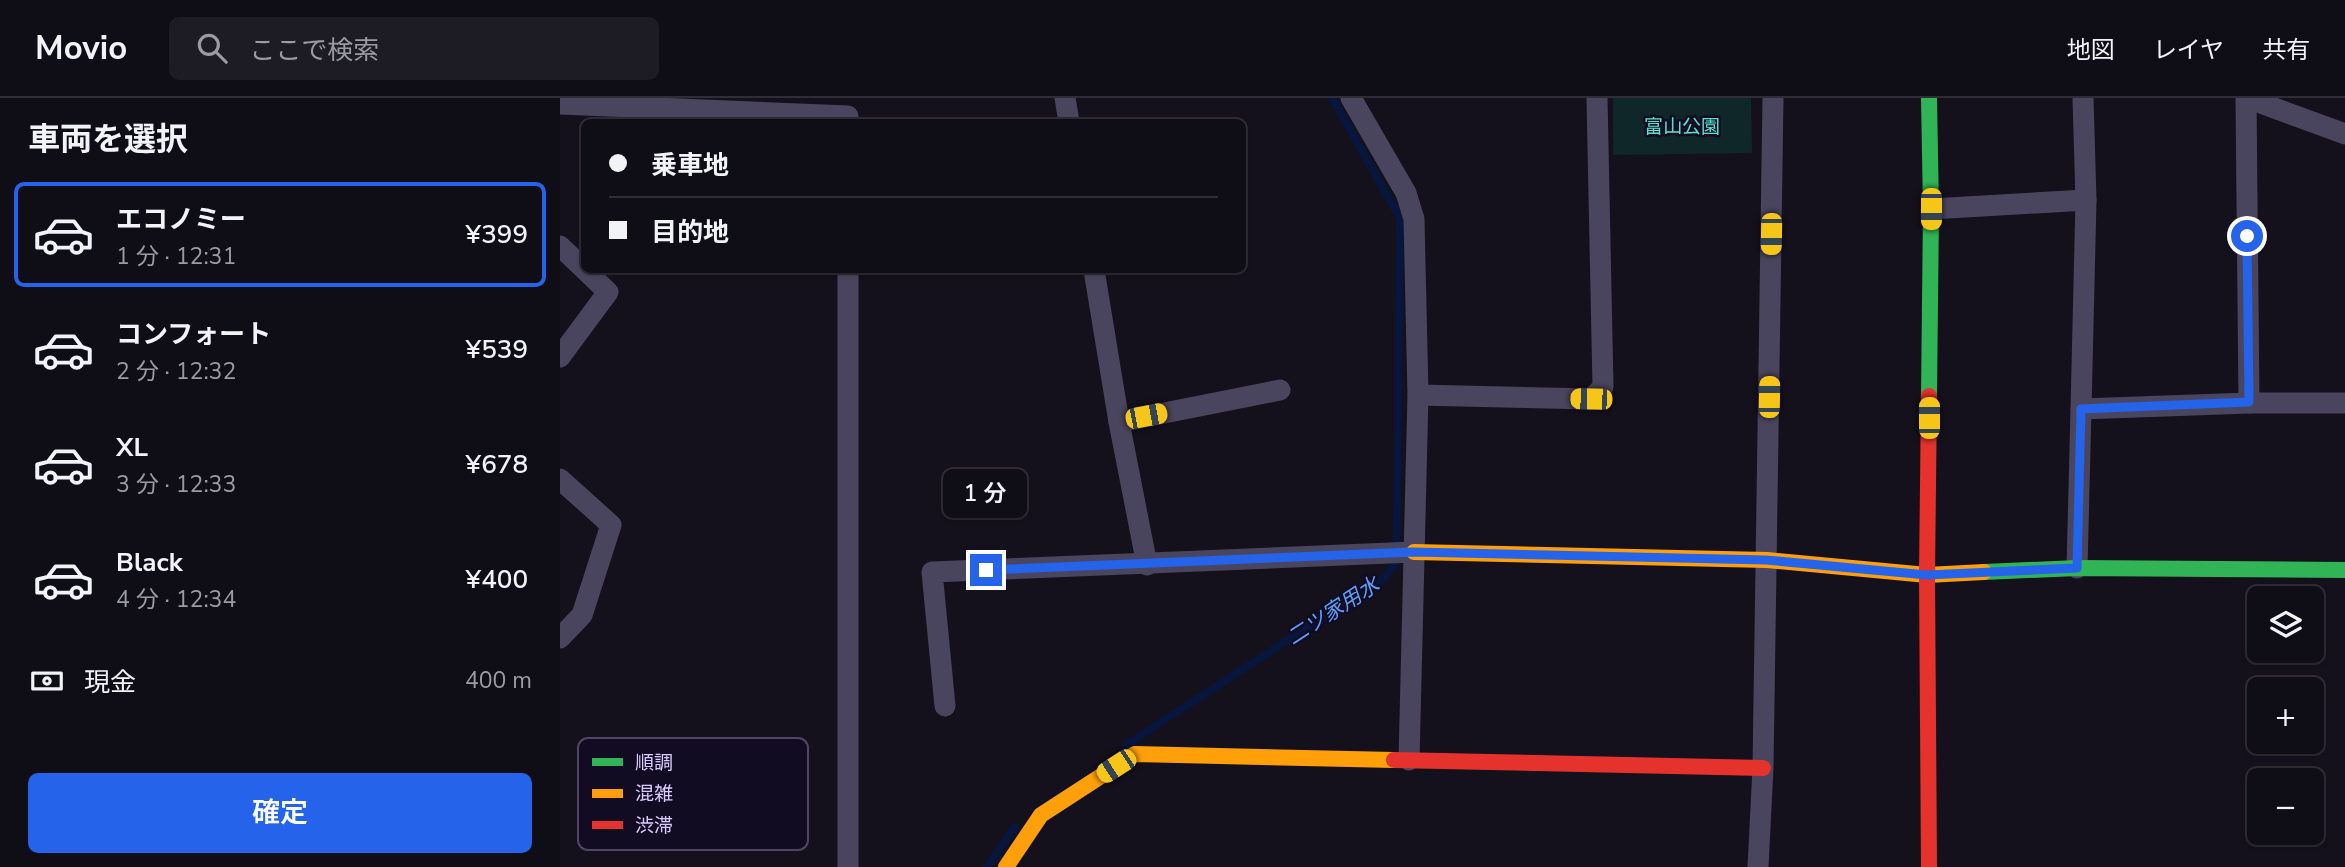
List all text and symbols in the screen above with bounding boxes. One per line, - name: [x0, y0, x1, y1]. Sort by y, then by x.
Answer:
- search box: [169, 17, 659, 80]
- text: Movio: [35, 26, 127, 71]
- icon: search: [193, 29, 231, 67]
- text: ここで検索: [249, 33, 379, 68]
- text: 地図: [2067, 34, 2115, 66]
- text: レイヤ: [2153, 34, 2224, 66]
- text: 共有: [2262, 34, 2310, 66]
- park label: 富山公園: [1644, 114, 1720, 140]
- text: 車両を選択: [28, 118, 188, 161]
- text: 乗車地: [651, 148, 729, 183]
- car: [1921, 188, 1942, 230]
- text: エコノミー: [116, 202, 246, 237]
- icon: car: [32, 203, 95, 266]
- car: [1761, 213, 1782, 255]
- text: 目的地: [651, 215, 729, 250]
- text: ¥399: [466, 217, 528, 252]
- route start: [2231, 220, 2263, 252]
- text: 1 分 · 12:31: [116, 241, 236, 272]
- text: コンフォート: [116, 317, 271, 352]
- icon: car: [32, 318, 95, 381]
- text: ¥539: [466, 332, 528, 367]
- text: 2 分 · 12:32: [116, 356, 236, 387]
- car: [1759, 376, 1780, 418]
- car: [1570, 388, 1613, 410]
- car: [1919, 397, 1940, 439]
- car: [1124, 402, 1169, 430]
- text: XL: [116, 430, 148, 465]
- icon: car: [32, 433, 95, 496]
- text: ¥678: [466, 447, 528, 482]
- callout: 1 分: [944, 468, 1028, 518]
- text: 3 分 · 12:33: [116, 469, 236, 500]
- text: 1 分: [964, 478, 1006, 509]
- text: Black: [116, 545, 183, 580]
- icon: car: [32, 548, 95, 611]
- route end: [970, 554, 1002, 586]
- text: ¥400: [466, 562, 528, 597]
- water label: 二ツ家用水: [1281, 570, 1386, 651]
- text: 4 分 · 12:34: [116, 584, 236, 615]
- map controls: [2247, 586, 2324, 845]
- button: layers: [2247, 586, 2324, 663]
- icon: cash: [28, 662, 66, 700]
- text: 現金: [84, 665, 136, 700]
- text: 400 m: [465, 665, 532, 696]
- button: +: [2247, 677, 2324, 754]
- legend: [578, 738, 808, 850]
- car: [1093, 746, 1140, 786]
- text: 順調: [635, 750, 673, 776]
- button: −: [2247, 768, 2324, 845]
- button: 確定: [28, 773, 532, 853]
- text: 混雑: [635, 781, 673, 807]
- text: 渋滞: [635, 813, 673, 839]

